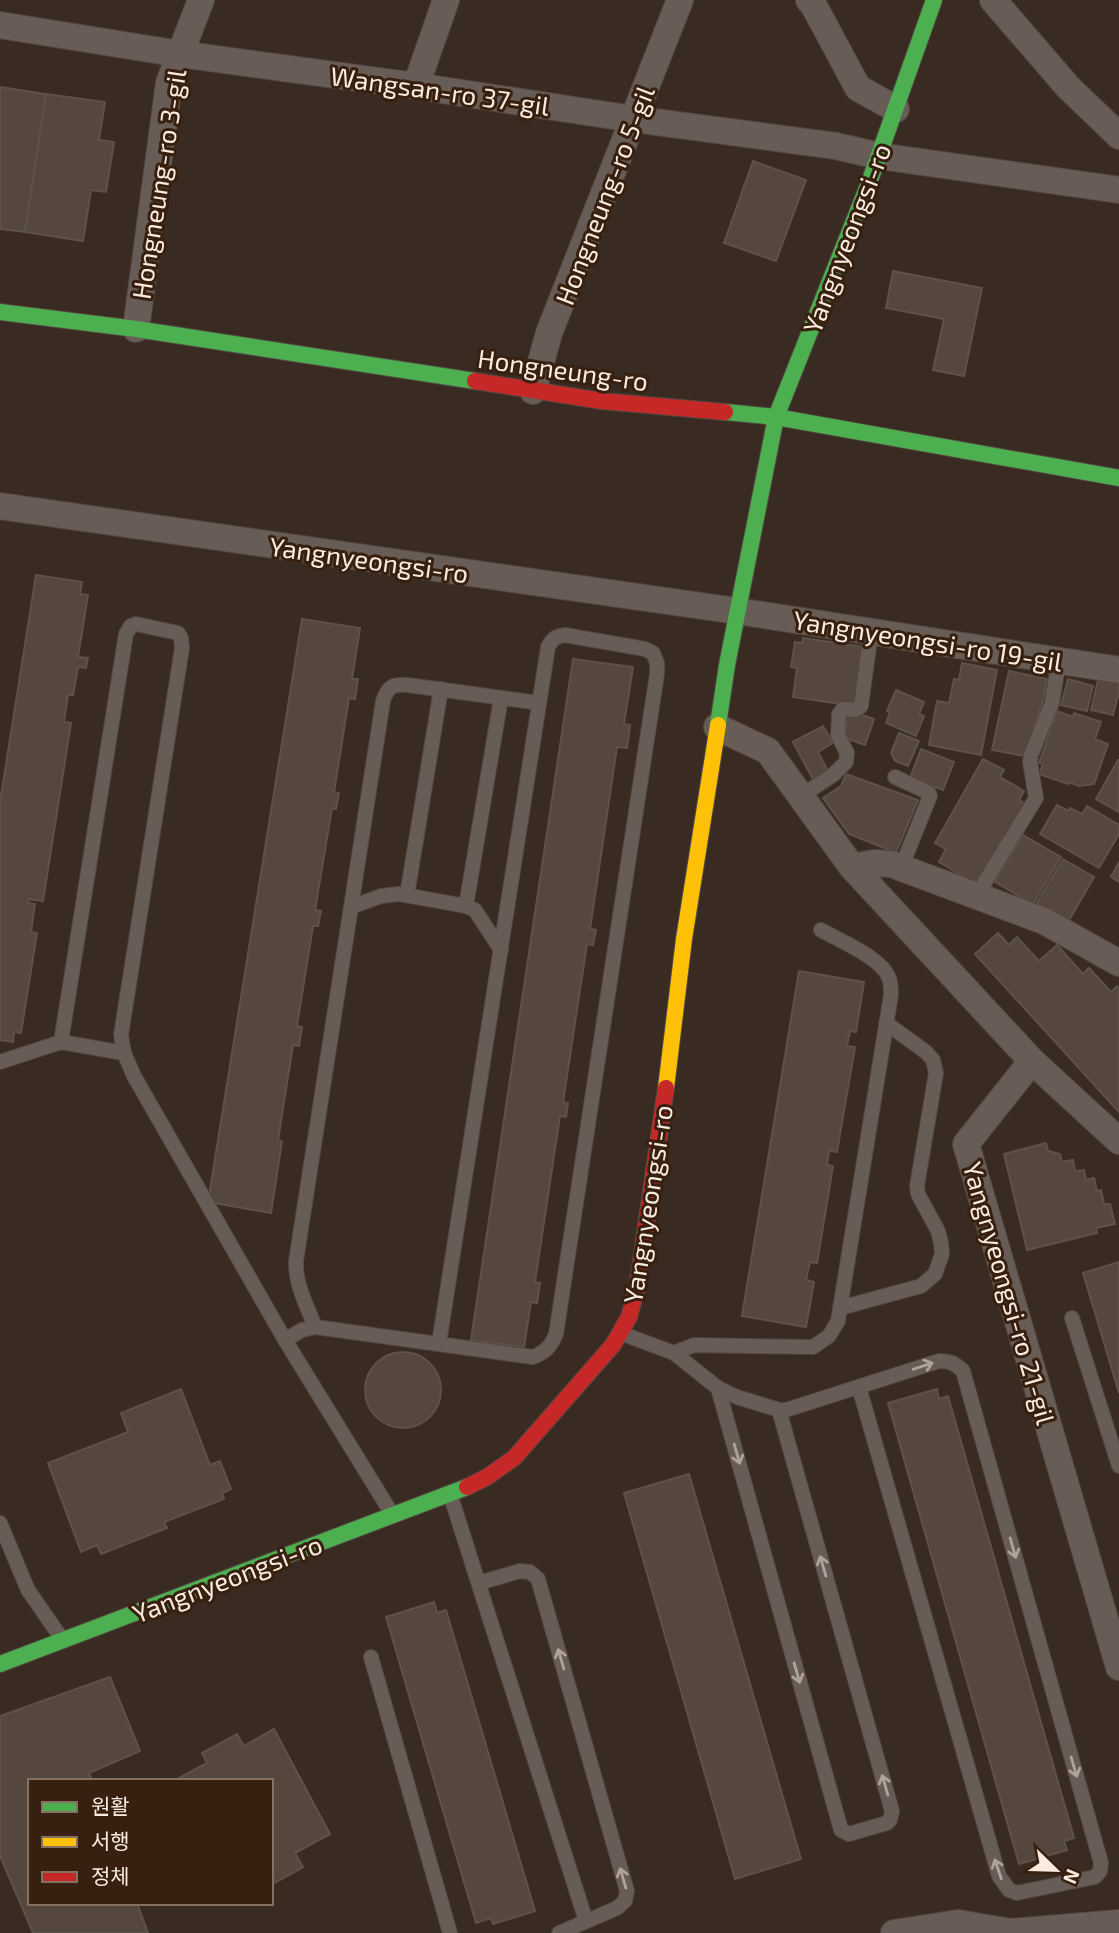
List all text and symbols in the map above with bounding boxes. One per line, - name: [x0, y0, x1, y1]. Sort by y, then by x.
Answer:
- street label: Wangsan-ro 37-gil: [329, 59, 552, 121]
- street label: Hongneung-ro 3-gil: [125, 67, 192, 301]
- street label: Hongneung-ro 5-gil: [548, 81, 660, 309]
- street label: Yangnyeongsi-ro: [796, 139, 896, 337]
- street label: Hongneung-ro: [476, 342, 650, 396]
- street label: Yangnyeongsi-ro: [268, 530, 470, 588]
- street label: Yangnyeongsi-ro 19-gil: [791, 603, 1065, 677]
- street label: Yangnyeongsi-ro: [616, 1103, 678, 1305]
- street label: Yangnyeongsi-ro 21-gil: [958, 1158, 1062, 1428]
- one-way arrow: [912, 1359, 934, 1371]
- one-way arrow: [731, 1443, 744, 1465]
- street label: Yangnyeongsi-ro: [128, 1528, 326, 1628]
- one-way arrow: [1007, 1537, 1020, 1559]
- one-way arrow: [815, 1555, 828, 1577]
- one-way arrow: [553, 1648, 566, 1670]
- one-way arrow: [792, 1662, 805, 1684]
- one-way arrow: [1068, 1755, 1081, 1778]
- one-way arrow: [877, 1774, 890, 1796]
- legend: [28, 1779, 273, 1905]
- text: 원활: [91, 1793, 130, 1818]
- text: 서행: [91, 1828, 130, 1853]
- north arrow: [1021, 1835, 1091, 1905]
- one-way arrow: [991, 1859, 1003, 1881]
- text: 정체: [91, 1863, 130, 1888]
- text: N: [1059, 1866, 1085, 1888]
- one-way arrow: [615, 1867, 628, 1889]

